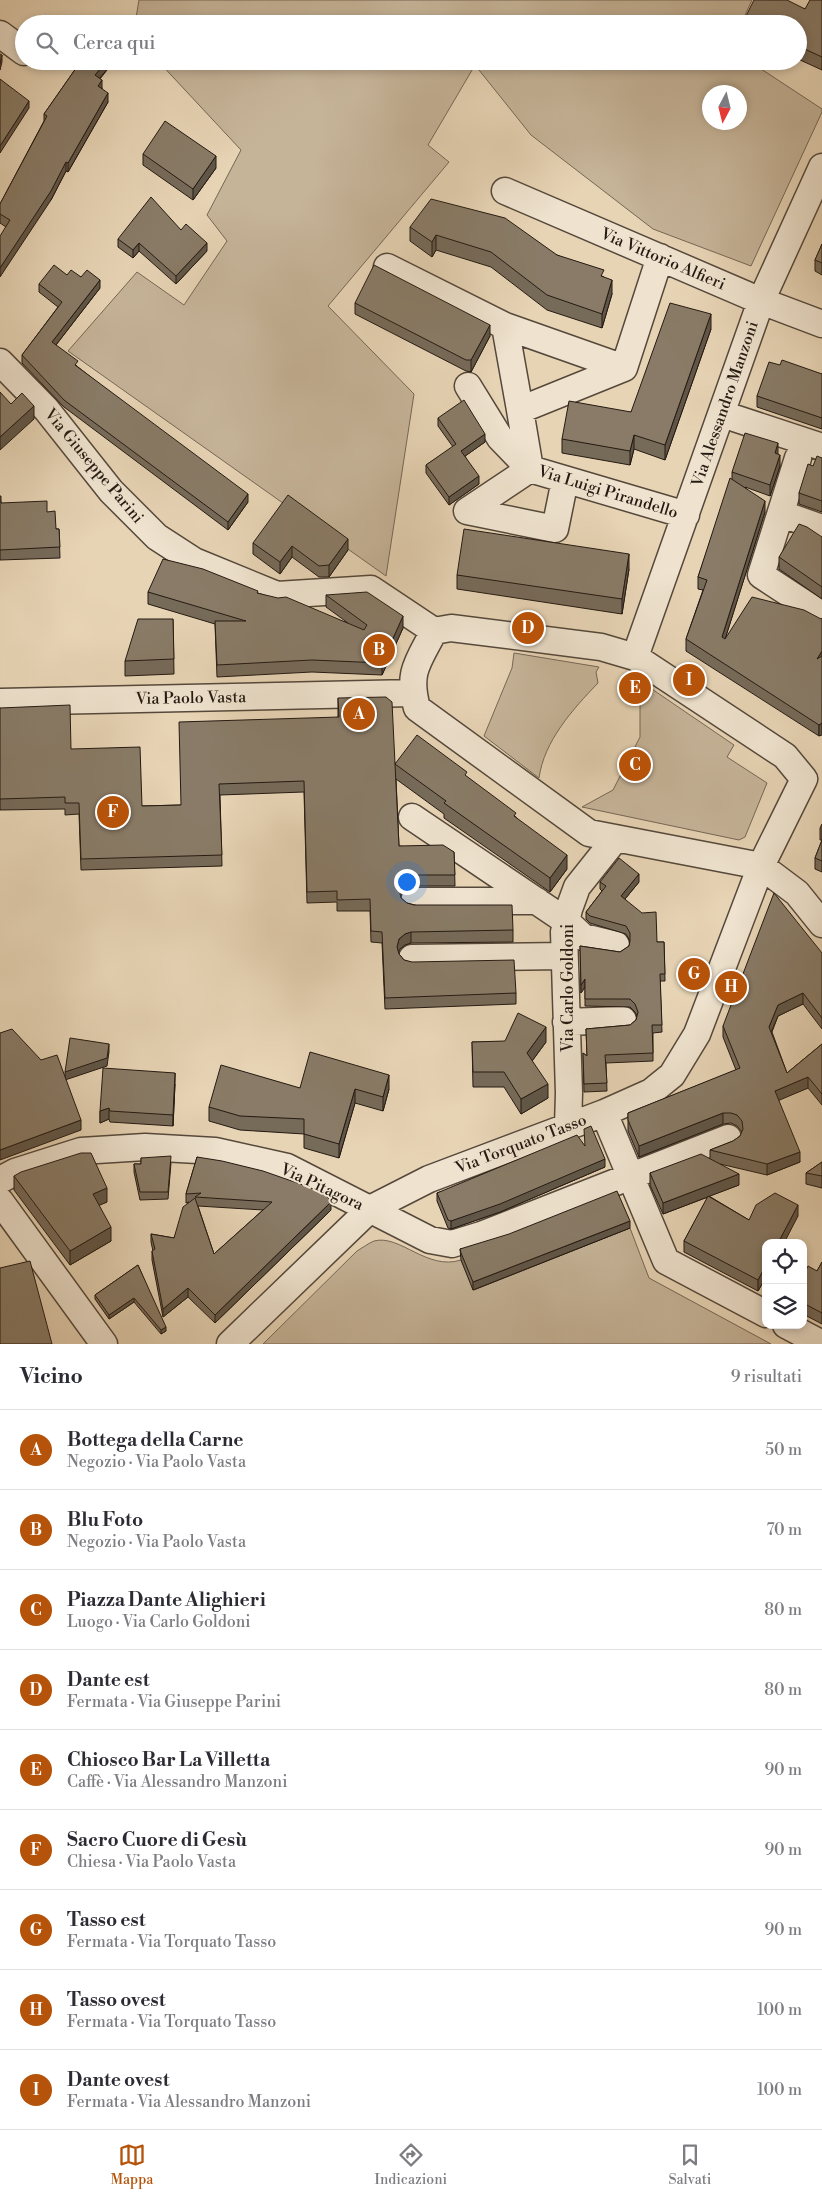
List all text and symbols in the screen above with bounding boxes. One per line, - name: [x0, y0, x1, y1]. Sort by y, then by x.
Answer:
- search box: [15, 15, 807, 70]
- icon: search: [33, 29, 61, 57]
- text: Cerca qui: [73, 31, 156, 55]
- north arrow: [702, 85, 747, 130]
- street label: Via Vittorio Alfieri: [597, 223, 729, 294]
- street label: Via Alessandro Manzoni: [687, 318, 763, 490]
- street label: Via Giuseppe Parini: [39, 404, 148, 528]
- street label: Via Luigi Pirandello: [535, 461, 680, 523]
- pin: D: [512, 609, 544, 647]
- pin: B: [363, 631, 395, 669]
- pin: I: [673, 661, 705, 699]
- pin: E: [619, 669, 651, 707]
- street label: Via Paolo Vasta: [134, 687, 247, 709]
- pin: A: [343, 695, 375, 733]
- pin: C: [619, 746, 651, 784]
- pin: F: [97, 793, 129, 831]
- your location: [394, 869, 420, 895]
- street label: Via Carlo Goldoni: [558, 924, 578, 1053]
- pin: G: [678, 955, 710, 993]
- pin: H: [715, 968, 747, 1006]
- street label: Via Torquato Tasso: [452, 1110, 590, 1179]
- street label: Via Pitagora: [276, 1159, 368, 1215]
- map controls: [762, 1239, 807, 1329]
- button: locate: [762, 1239, 807, 1284]
- button: layers: [762, 1284, 807, 1329]
- text: Vicino: [20, 1364, 83, 1390]
- text: 9 risultati: [731, 1367, 802, 1387]
- text: Bottega della Carne: [67, 1428, 244, 1452]
- text: A: [30, 1440, 42, 1460]
- text: 50 m: [765, 1440, 802, 1460]
- text: Negozio · Via Paolo Vasta: [67, 1452, 246, 1472]
- text: Blu Foto: [67, 1508, 143, 1532]
- text: B: [30, 1520, 42, 1540]
- text: 70 m: [766, 1520, 802, 1540]
- text: Negozio · Via Paolo Vasta: [67, 1532, 246, 1552]
- text: Piazza Dante Alighieri: [67, 1588, 266, 1612]
- text: C: [30, 1600, 42, 1620]
- text: 80 m: [764, 1600, 802, 1620]
- text: Luogo · Via Carlo Goldoni: [67, 1612, 251, 1632]
- text: Dante est: [67, 1668, 149, 1692]
- text: D: [30, 1680, 42, 1700]
- text: 80 m: [764, 1680, 802, 1700]
- text: Fermata · Via Giuseppe Parini: [67, 1692, 281, 1712]
- text: Chiosco Bar La Villetta: [67, 1748, 270, 1772]
- text: E: [30, 1760, 42, 1780]
- text: 90 m: [764, 1760, 802, 1780]
- text: Caffè · Via Alessandro Manzoni: [67, 1772, 287, 1792]
- text: Sacro Cuore di Gesù: [67, 1828, 247, 1852]
- text: F: [30, 1840, 42, 1860]
- text: 90 m: [764, 1840, 802, 1860]
- text: Chiesa · Via Paolo Vasta: [67, 1852, 236, 1872]
- text: Tasso est: [67, 1908, 146, 1932]
- text: G: [30, 1920, 42, 1940]
- text: 90 m: [764, 1920, 802, 1940]
- text: Fermata · Via Torquato Tasso: [67, 1932, 276, 1952]
- text: Tasso ovest: [67, 1988, 166, 2012]
- text: H: [29, 2000, 43, 2020]
- text: 100 m: [757, 2000, 802, 2020]
- text: Fermata · Via Torquato Tasso: [67, 2012, 276, 2032]
- text: Dante ovest: [67, 2068, 169, 2092]
- text: I: [33, 2080, 39, 2100]
- text: 100 m: [757, 2080, 802, 2100]
- text: Fermata · Via Alessandro Manzoni: [67, 2092, 311, 2112]
- tab: Mappa: [111, 2141, 153, 2189]
- tab: Indicazioni: [375, 2141, 447, 2189]
- tab: Salvati: [668, 2141, 711, 2189]

